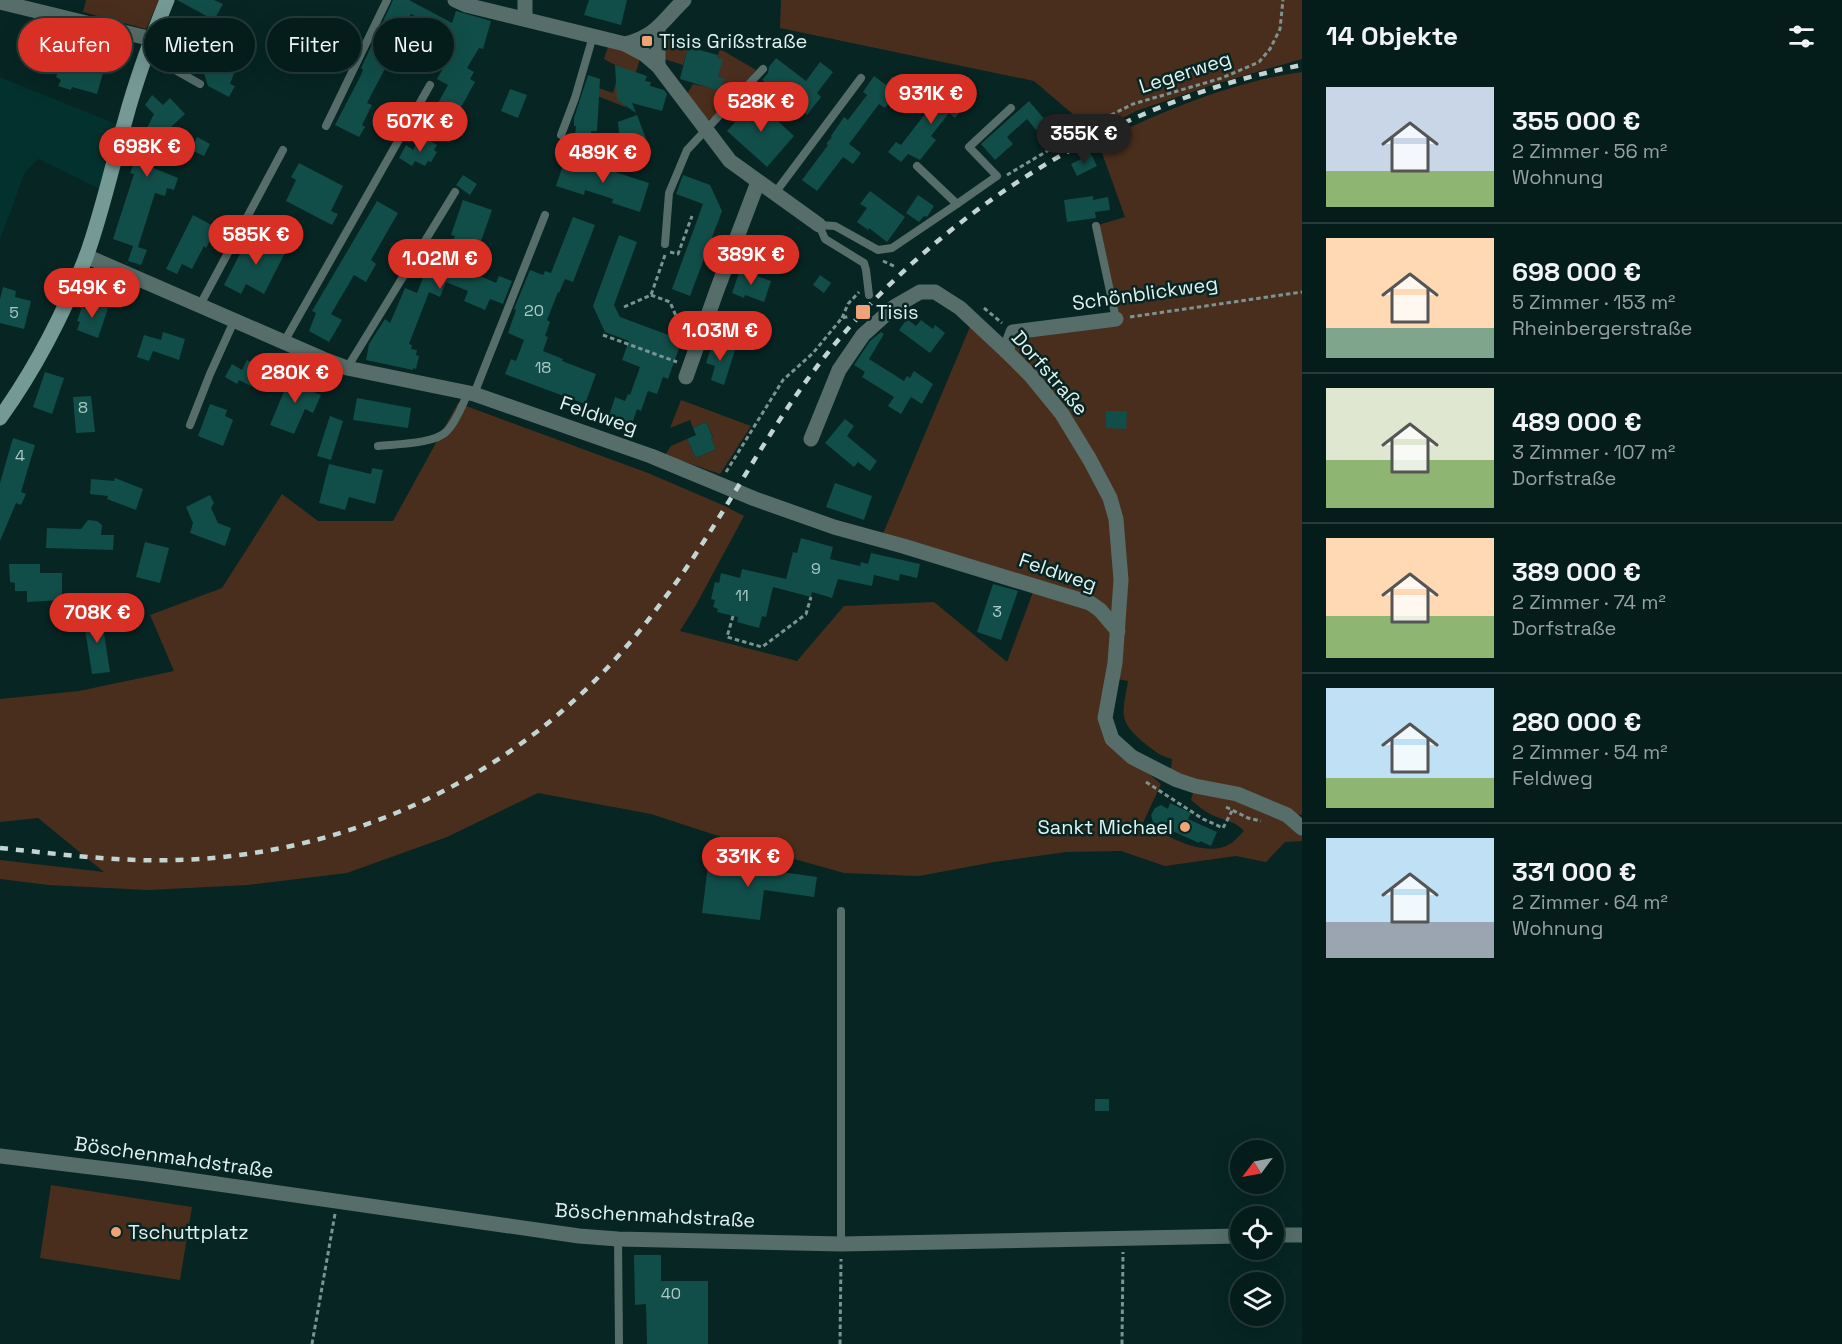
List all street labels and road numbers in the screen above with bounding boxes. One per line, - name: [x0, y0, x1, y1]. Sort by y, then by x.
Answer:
- street label: Legerweg: [1136, 45, 1234, 99]
- street label: Schönblickweg: [1070, 270, 1220, 316]
- street label: Dorfstraße: [1006, 325, 1094, 421]
- street label: Feldweg: [557, 390, 641, 440]
- street label: Feldweg: [1016, 547, 1100, 597]
- street label: Böschenmahdstraße: [73, 1130, 275, 1184]
- street label: Böschenmahdstraße: [554, 1197, 756, 1233]

